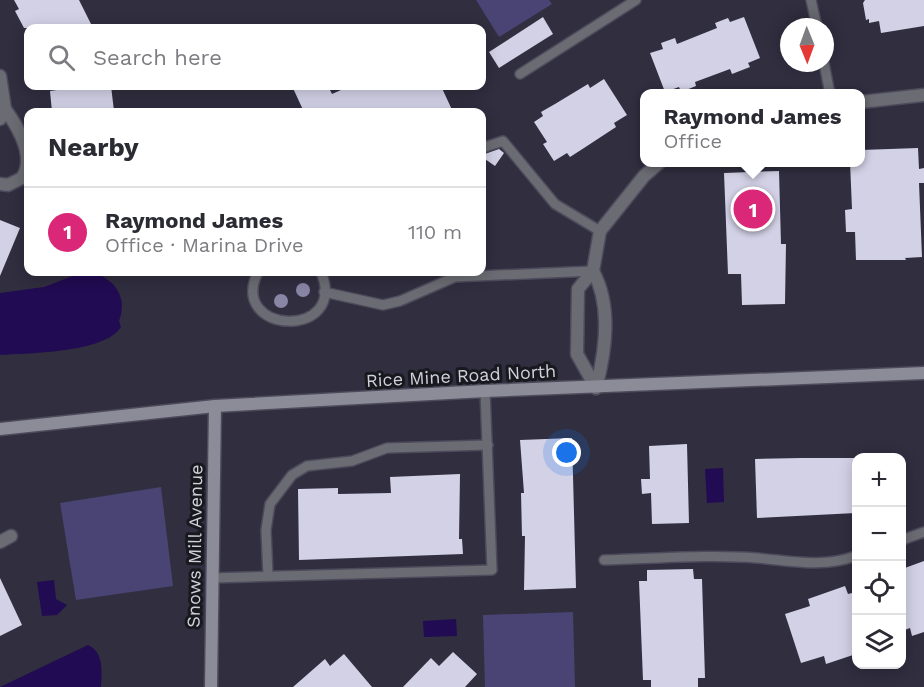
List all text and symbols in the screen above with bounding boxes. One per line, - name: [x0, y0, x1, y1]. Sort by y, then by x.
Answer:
- north arrow: [780, 18, 834, 72]
- search box: [24, 24, 486, 90]
- icon: search: [45, 41, 78, 74]
- text: Search here: [93, 45, 222, 70]
- popup: [640, 89, 865, 167]
- text: Raymond James: [663, 104, 842, 129]
- text: Office: [663, 129, 722, 153]
- text: Nearby: [48, 132, 139, 162]
- pin: 1: [734, 186, 772, 232]
- text: Raymond James: [105, 208, 283, 233]
- text: 1: [63, 220, 72, 244]
- text: 110 m: [408, 220, 462, 244]
- text: Office · Marina Drive: [105, 233, 303, 257]
- street label: Rice Mine Road North: [365, 360, 557, 391]
- your location: [552, 438, 581, 467]
- map controls: [852, 453, 906, 669]
- button: +: [852, 453, 906, 507]
- street label: Snows Mill Avenue: [183, 464, 206, 628]
- button: −: [852, 507, 906, 561]
- button: locate: [852, 561, 906, 615]
- button: layers: [852, 615, 906, 669]

